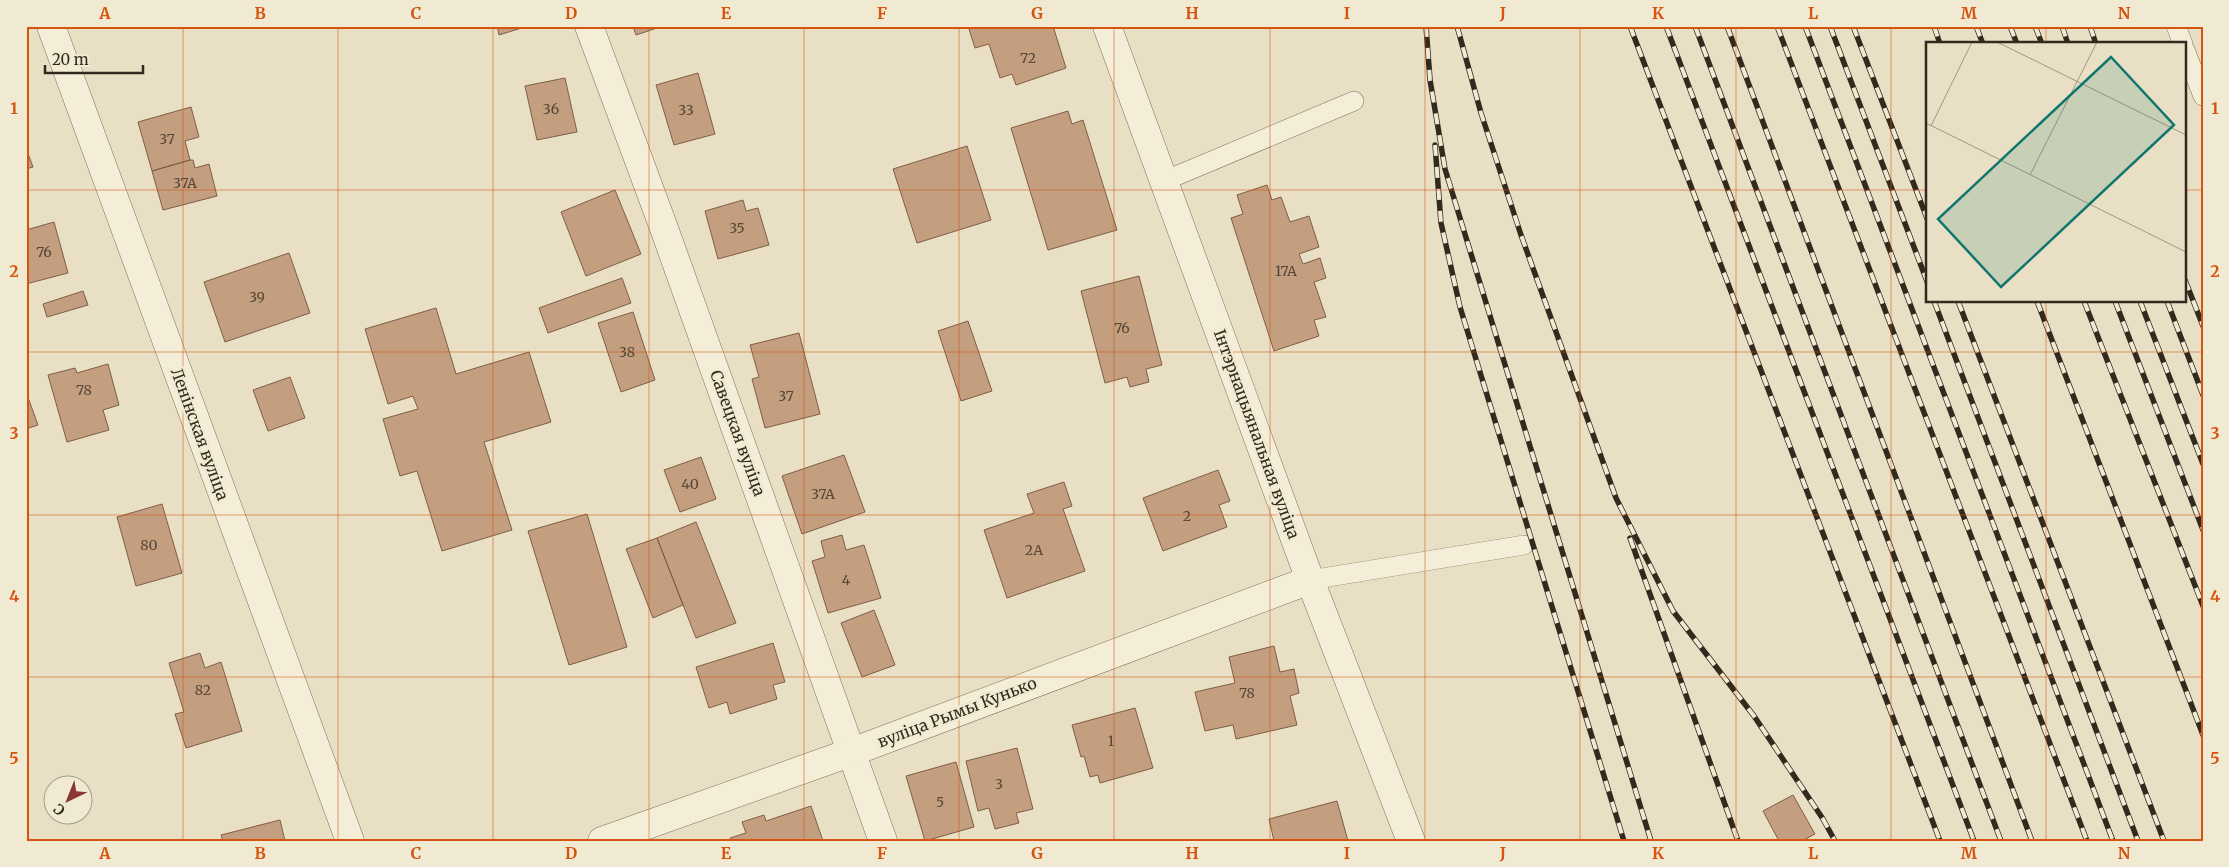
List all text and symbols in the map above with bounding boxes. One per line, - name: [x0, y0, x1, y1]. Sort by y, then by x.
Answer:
- text: A: [98, 3, 111, 23]
- text: B: [254, 3, 266, 23]
- text: C: [411, 3, 421, 23]
- text: D: [565, 3, 577, 23]
- text: E: [721, 3, 732, 23]
- text: F: [877, 3, 887, 23]
- text: G: [1031, 3, 1043, 23]
- text: H: [1185, 3, 1199, 23]
- text: I: [1344, 3, 1350, 23]
- text: J: [1499, 3, 1506, 23]
- text: K: [1652, 3, 1664, 23]
- text: L: [1808, 3, 1818, 23]
- text: M: [1961, 3, 1978, 23]
- text: N: [2118, 3, 2131, 23]
- scale bar: [45, 42, 142, 74]
- inset map: [1926, 42, 2186, 302]
- house number: 72: [1020, 49, 1036, 67]
- text: 20 m: [52, 50, 89, 69]
- text: 1: [10, 98, 18, 118]
- text: 1: [2211, 98, 2219, 118]
- house number: 36: [543, 100, 559, 118]
- house number: 33: [678, 101, 694, 119]
- house number: 37: [159, 130, 175, 148]
- house number: 37А: [173, 174, 197, 192]
- house number: 35: [729, 219, 745, 237]
- house number: 76: [36, 243, 52, 261]
- text: 2: [9, 261, 19, 281]
- text: 2: [2210, 261, 2220, 281]
- house number: 17А: [1275, 262, 1297, 280]
- house number: 39: [249, 288, 265, 306]
- house number: 76: [1114, 319, 1130, 337]
- street label: Інтэрнацыянальная вуліца: [1210, 326, 1304, 542]
- house number: 38: [619, 343, 635, 361]
- street label: Ленінская вуліца: [167, 365, 233, 503]
- street label: Савецкая вуліца: [706, 367, 770, 499]
- house number: 78: [76, 381, 92, 399]
- house number: 37: [778, 387, 794, 405]
- text: 3: [9, 423, 19, 443]
- text: 3: [2210, 423, 2220, 443]
- house number: 40: [681, 475, 699, 493]
- house number: 37А: [811, 485, 835, 503]
- house number: 2: [1183, 507, 1191, 525]
- house number: 80: [140, 536, 158, 554]
- house number: 2А: [1025, 541, 1043, 559]
- house number: 4: [842, 571, 851, 589]
- text: 4: [9, 586, 19, 606]
- text: 4: [2210, 586, 2220, 606]
- street label: вуліца Рымы Кунько: [875, 672, 1039, 752]
- house number: 82: [195, 681, 211, 699]
- house number: 78: [1239, 684, 1255, 702]
- house number: 1: [1108, 732, 1114, 750]
- text: 5: [9, 748, 19, 768]
- text: 5: [2210, 748, 2220, 768]
- north arrow: [42, 774, 92, 824]
- house number: 3: [995, 775, 1003, 793]
- house number: 5: [936, 793, 944, 811]
- text: С: [50, 800, 69, 819]
- text: A: [98, 843, 111, 863]
- text: B: [254, 843, 266, 863]
- text: C: [411, 843, 421, 863]
- text: D: [565, 843, 577, 863]
- text: E: [721, 843, 732, 863]
- text: F: [877, 843, 887, 863]
- text: G: [1031, 843, 1043, 863]
- text: H: [1185, 843, 1199, 863]
- text: I: [1344, 843, 1350, 863]
- text: J: [1499, 843, 1506, 863]
- text: K: [1652, 843, 1664, 863]
- text: L: [1808, 843, 1818, 863]
- text: M: [1961, 843, 1978, 863]
- text: N: [2118, 843, 2131, 863]

